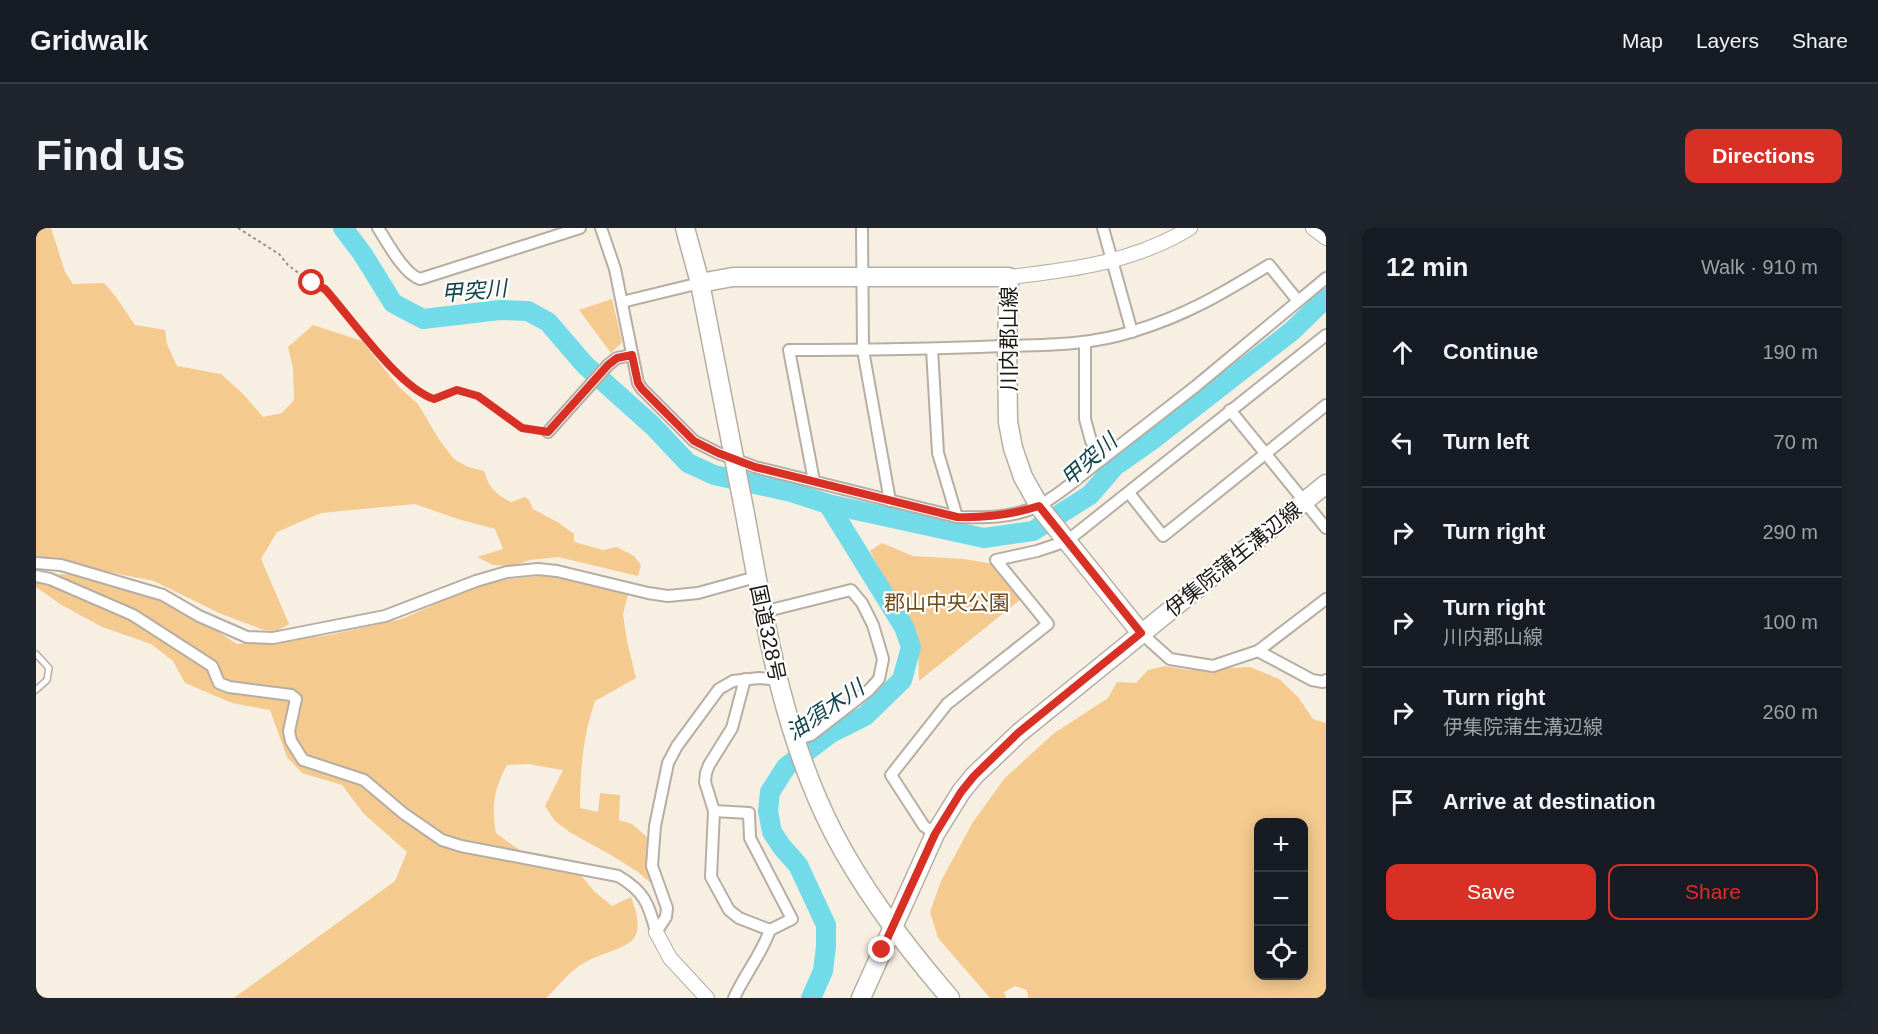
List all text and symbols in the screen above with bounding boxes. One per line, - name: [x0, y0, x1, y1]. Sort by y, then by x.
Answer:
- text: Gridwalk: [30, 25, 148, 56]
- text: Map: [1622, 29, 1663, 52]
- text: Layers: [1696, 29, 1759, 52]
- text: Share: [1792, 29, 1848, 52]
- button: Directions: [1685, 129, 1842, 183]
- text: Find us: [36, 132, 185, 179]
- text: 12 min: [1386, 252, 1468, 282]
- text: Walk · 910 m: [1701, 256, 1818, 278]
- route start: [298, 269, 324, 295]
- water label: 甲突川: [440, 275, 510, 306]
- street label: 川内郡山線: [997, 287, 1020, 392]
- icon: ahead: [1386, 336, 1419, 369]
- text: Continue: [1443, 339, 1538, 364]
- text: 190 m: [1762, 341, 1818, 363]
- icon: left: [1386, 426, 1419, 459]
- water label: 甲突川: [1056, 427, 1123, 491]
- text: Turn left: [1443, 429, 1529, 454]
- text: 70 m: [1774, 431, 1818, 453]
- street label: 伊集院蒲生溝辺線: [1160, 497, 1306, 621]
- icon: right: [1386, 516, 1419, 549]
- text: Turn right: [1443, 519, 1545, 544]
- text: 290 m: [1762, 521, 1818, 543]
- street label: 国道328号: [747, 583, 789, 683]
- park label: 郡山中央公園: [884, 591, 1010, 614]
- text: Turn right: [1443, 595, 1545, 620]
- icon: right: [1386, 606, 1419, 639]
- text: 100 m: [1762, 611, 1818, 633]
- text: 川内郡山線: [1443, 626, 1543, 648]
- water label: 油須木川: [782, 674, 870, 745]
- text: Turn right: [1443, 685, 1545, 710]
- icon: right: [1386, 696, 1419, 729]
- text: 260 m: [1762, 701, 1818, 723]
- text: 伊集院蒲生溝辺線: [1443, 716, 1603, 738]
- icon: arrive: [1386, 786, 1419, 819]
- text: Arrive at destination: [1443, 789, 1656, 814]
- map controls: [1254, 818, 1308, 980]
- button: +: [1254, 818, 1308, 872]
- button: Save: [1386, 864, 1596, 920]
- button: Share: [1608, 864, 1818, 920]
- button: −: [1254, 872, 1308, 926]
- button: locate: [1254, 926, 1308, 980]
- route end: [868, 936, 894, 962]

